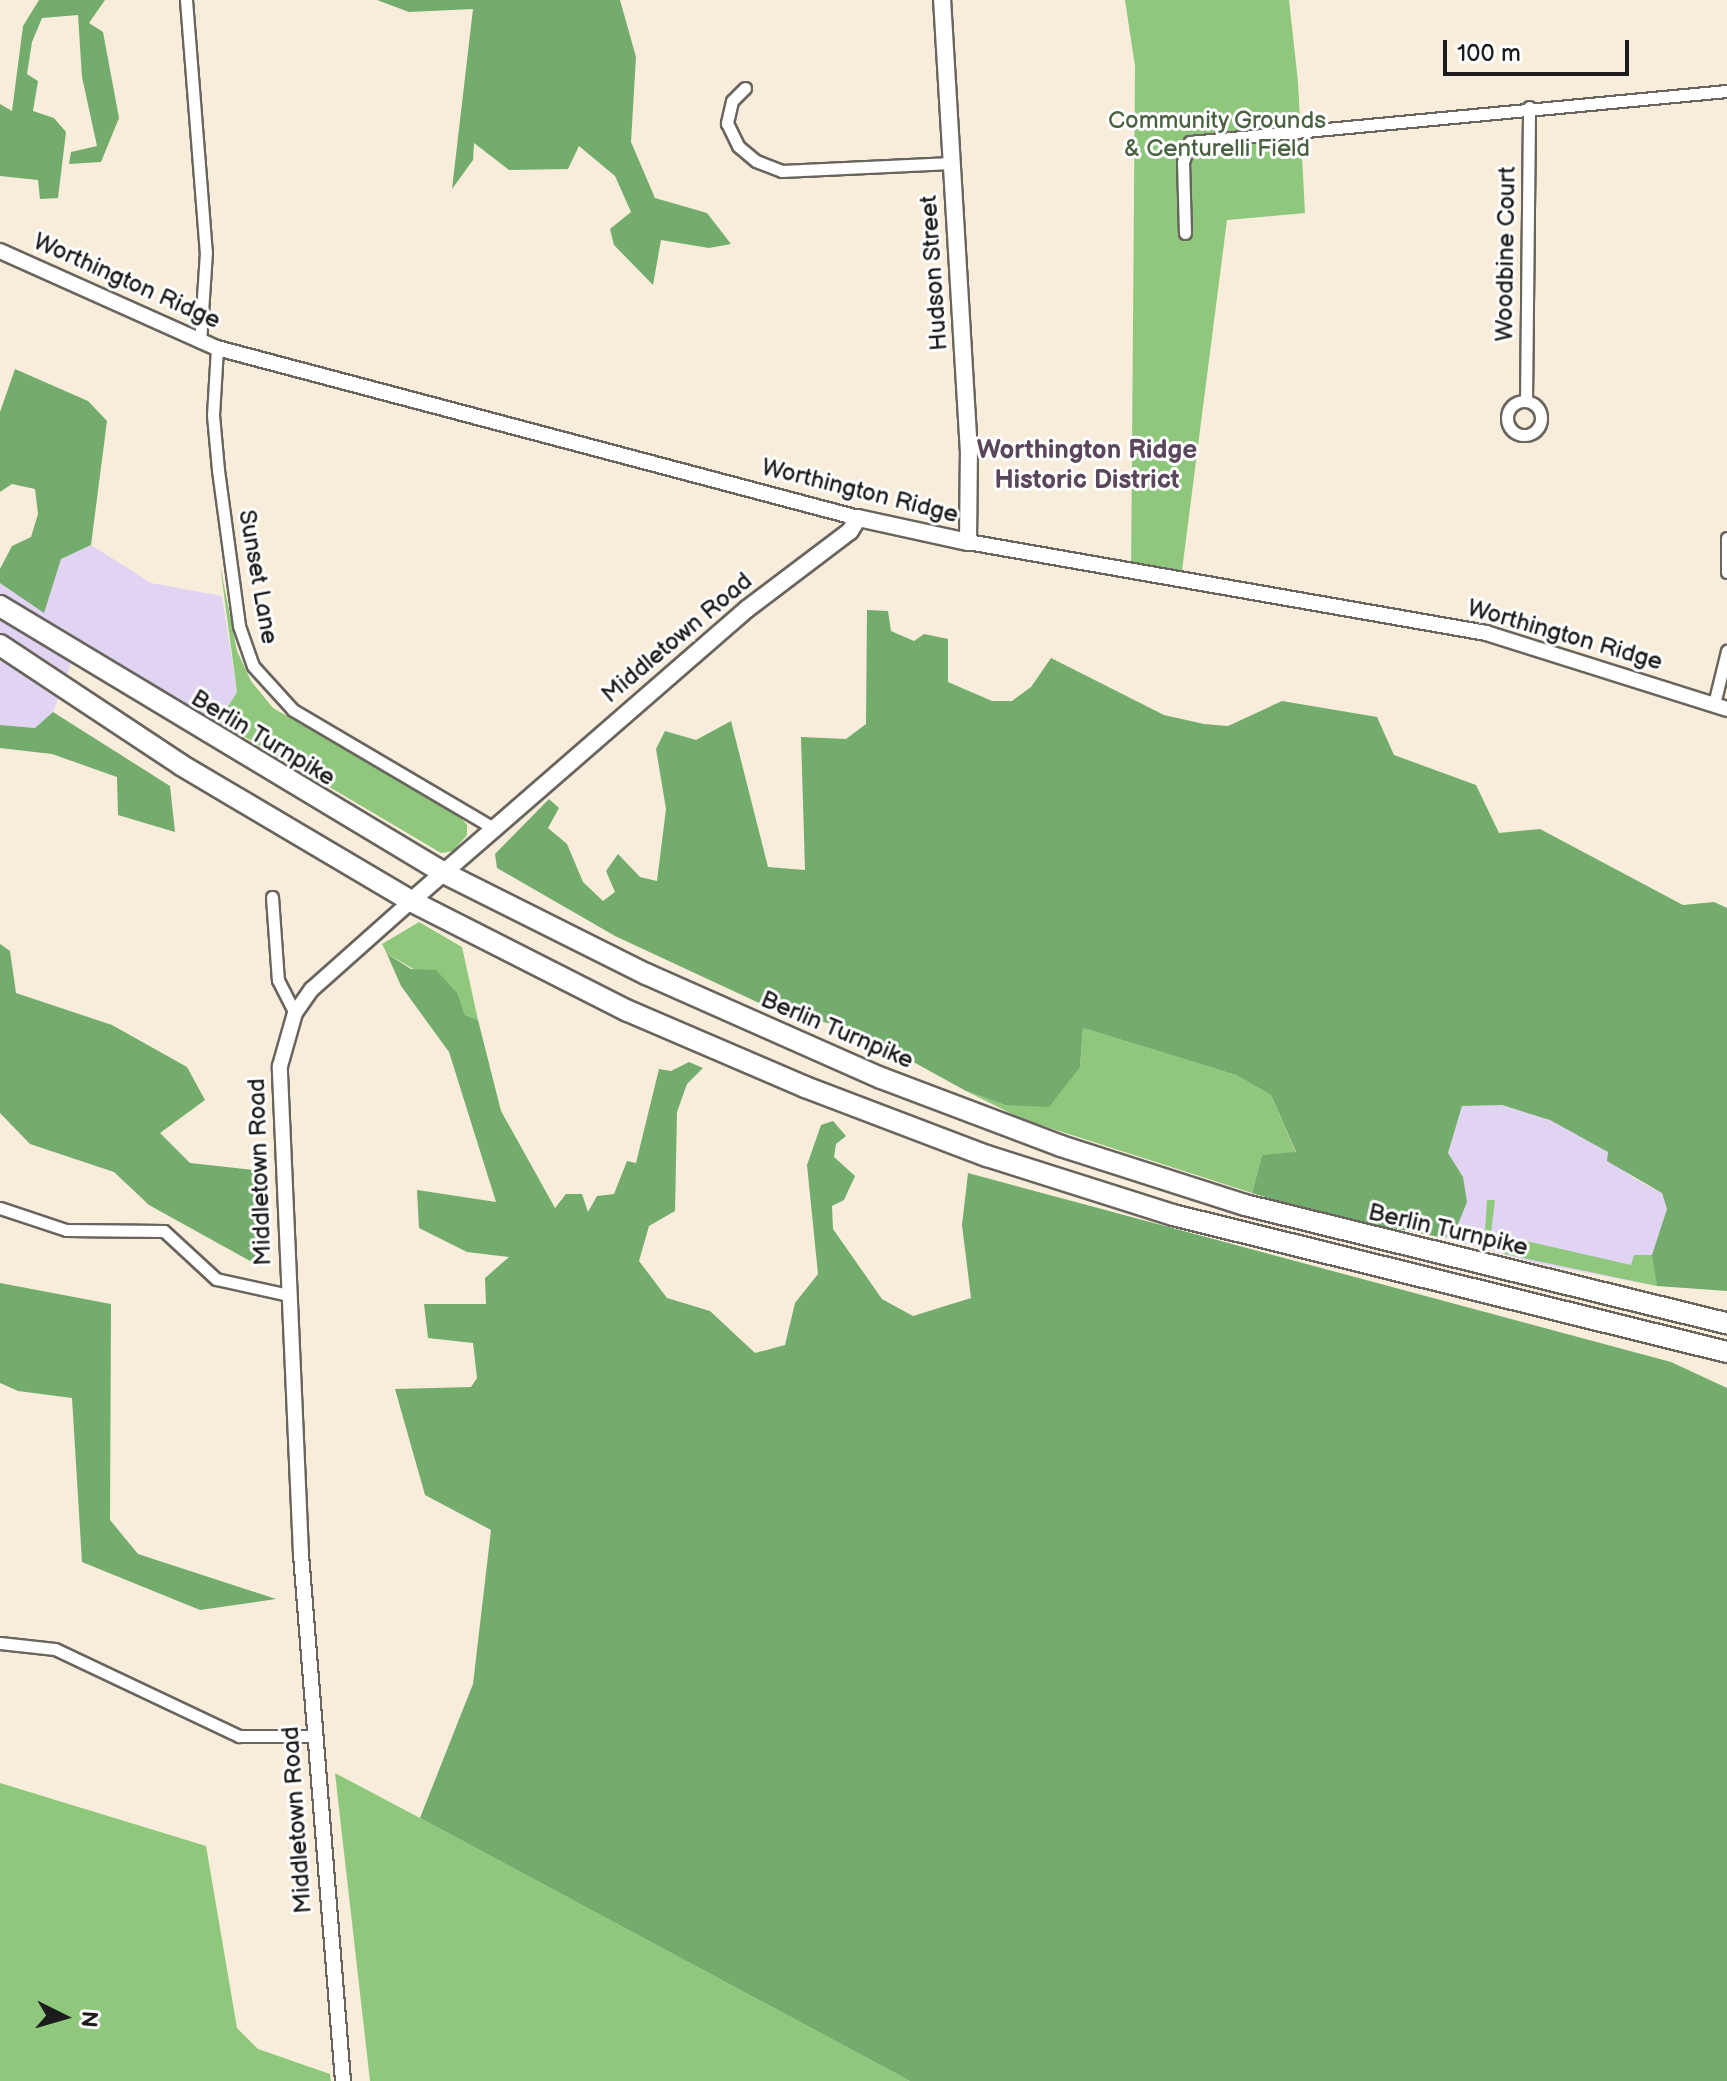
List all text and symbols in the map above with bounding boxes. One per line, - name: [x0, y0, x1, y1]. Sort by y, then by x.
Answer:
- scale bar: [1447, 24, 1633, 74]
- text: 100 m: [1457, 39, 1521, 68]
- park label: Community Grounds & Centurelli Field: [1107, 107, 1327, 163]
- street label: Woodbine Court: [1490, 166, 1522, 342]
- street label: Hudson Street: [914, 194, 954, 352]
- street label: Worthington Ridge: [29, 227, 225, 335]
- district label: Worthington Ridge Historic District: [977, 435, 1197, 496]
- street label: Worthington Ridge: [759, 453, 961, 529]
- street label: Sunset Lane: [232, 508, 284, 646]
- street label: Middletown Road: [596, 567, 758, 709]
- street label: Worthington Ridge: [1464, 593, 1666, 677]
- street label: Berlin Turnpike: [185, 684, 341, 792]
- street label: Berlin Turnpike: [756, 985, 918, 1075]
- street label: Middletown Road: [242, 1078, 278, 1266]
- street label: Berlin Turnpike: [1365, 1198, 1531, 1262]
- street label: Middletown Road: [276, 1725, 318, 1915]
- north arrow: [24, 1977, 104, 2057]
- text: N: [74, 2010, 103, 2029]

